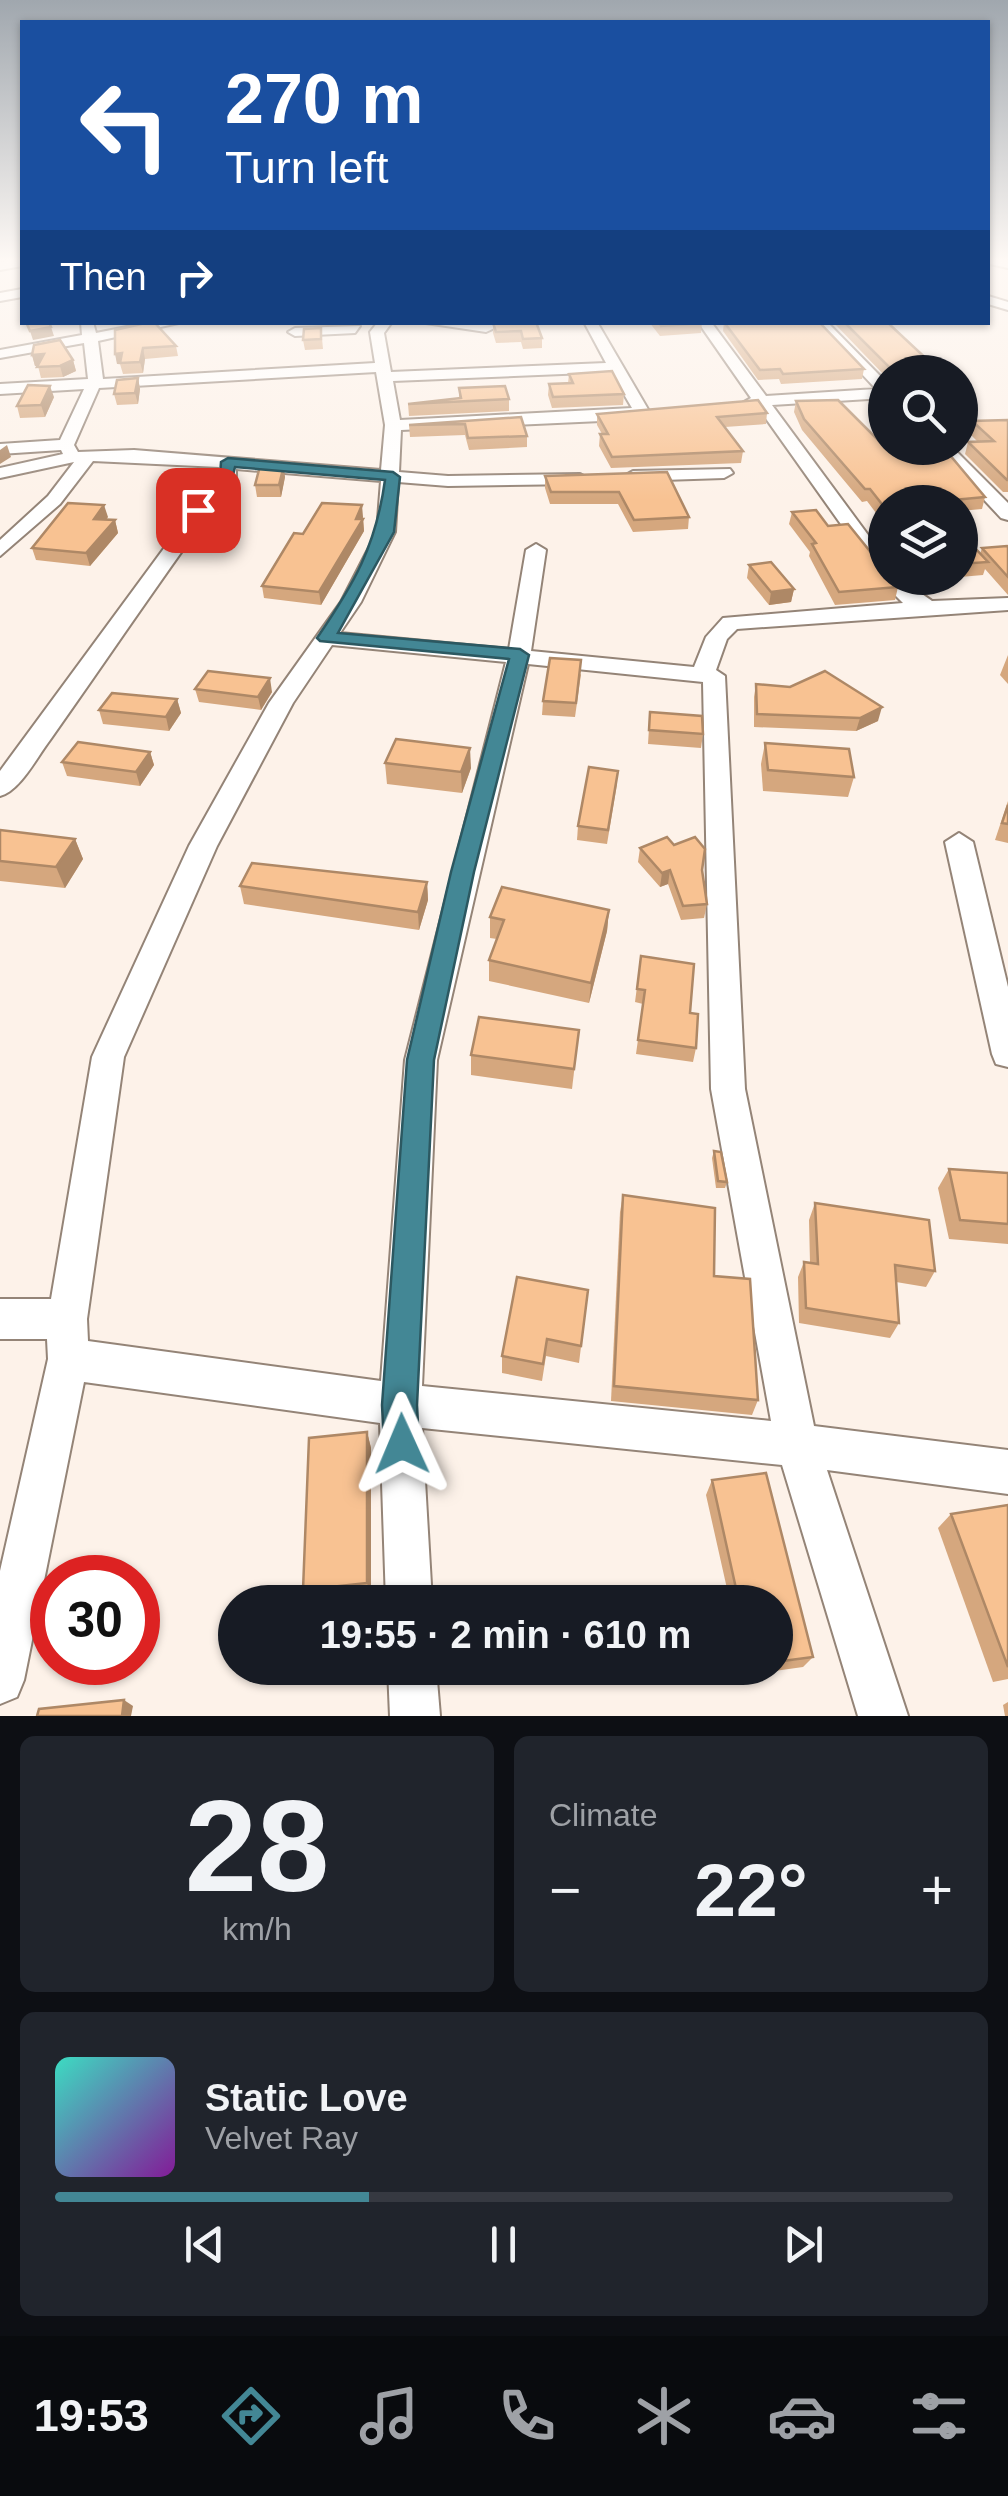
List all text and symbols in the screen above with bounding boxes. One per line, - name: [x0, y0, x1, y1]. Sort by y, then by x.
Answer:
- icon: left: [60, 60, 190, 190]
- text: 270 m: [225, 60, 423, 138]
- text: Turn left: [225, 142, 388, 193]
- icon: right: [167, 250, 222, 305]
- text: Then: [60, 256, 147, 298]
- map controls: [868, 355, 978, 595]
- button: search: [868, 355, 978, 465]
- pin: [156, 468, 241, 553]
- icon: arrive: [171, 483, 226, 538]
- button: layers: [868, 485, 978, 595]
- position arrow: [350, 1392, 454, 1496]
- speed limit sign: 30: [30, 1555, 160, 1685]
- text: 19:55 · 2 min · 610 m: [320, 1614, 691, 1656]
- text: 28: [185, 1773, 329, 1919]
- text: Climate: [549, 1797, 657, 1833]
- text: 22°: [694, 1848, 808, 1932]
- text: −: [549, 1859, 581, 1921]
- text: +: [921, 1859, 953, 1921]
- text: km/h: [222, 1911, 292, 1947]
- text: Static Love: [205, 2077, 408, 2119]
- text: Velvet Ray: [205, 2120, 358, 2156]
- icon: previous: [177, 2217, 232, 2272]
- icon: pause: [476, 2217, 531, 2272]
- icon: next: [776, 2217, 831, 2272]
- icon: directions: [216, 2381, 286, 2451]
- icon: music: [354, 2381, 424, 2451]
- icon: phone: [492, 2381, 562, 2451]
- icon: climate: [629, 2381, 699, 2451]
- icon: car: [767, 2381, 837, 2451]
- icon: filters: [904, 2381, 974, 2451]
- text: 19:53: [34, 2390, 149, 2441]

